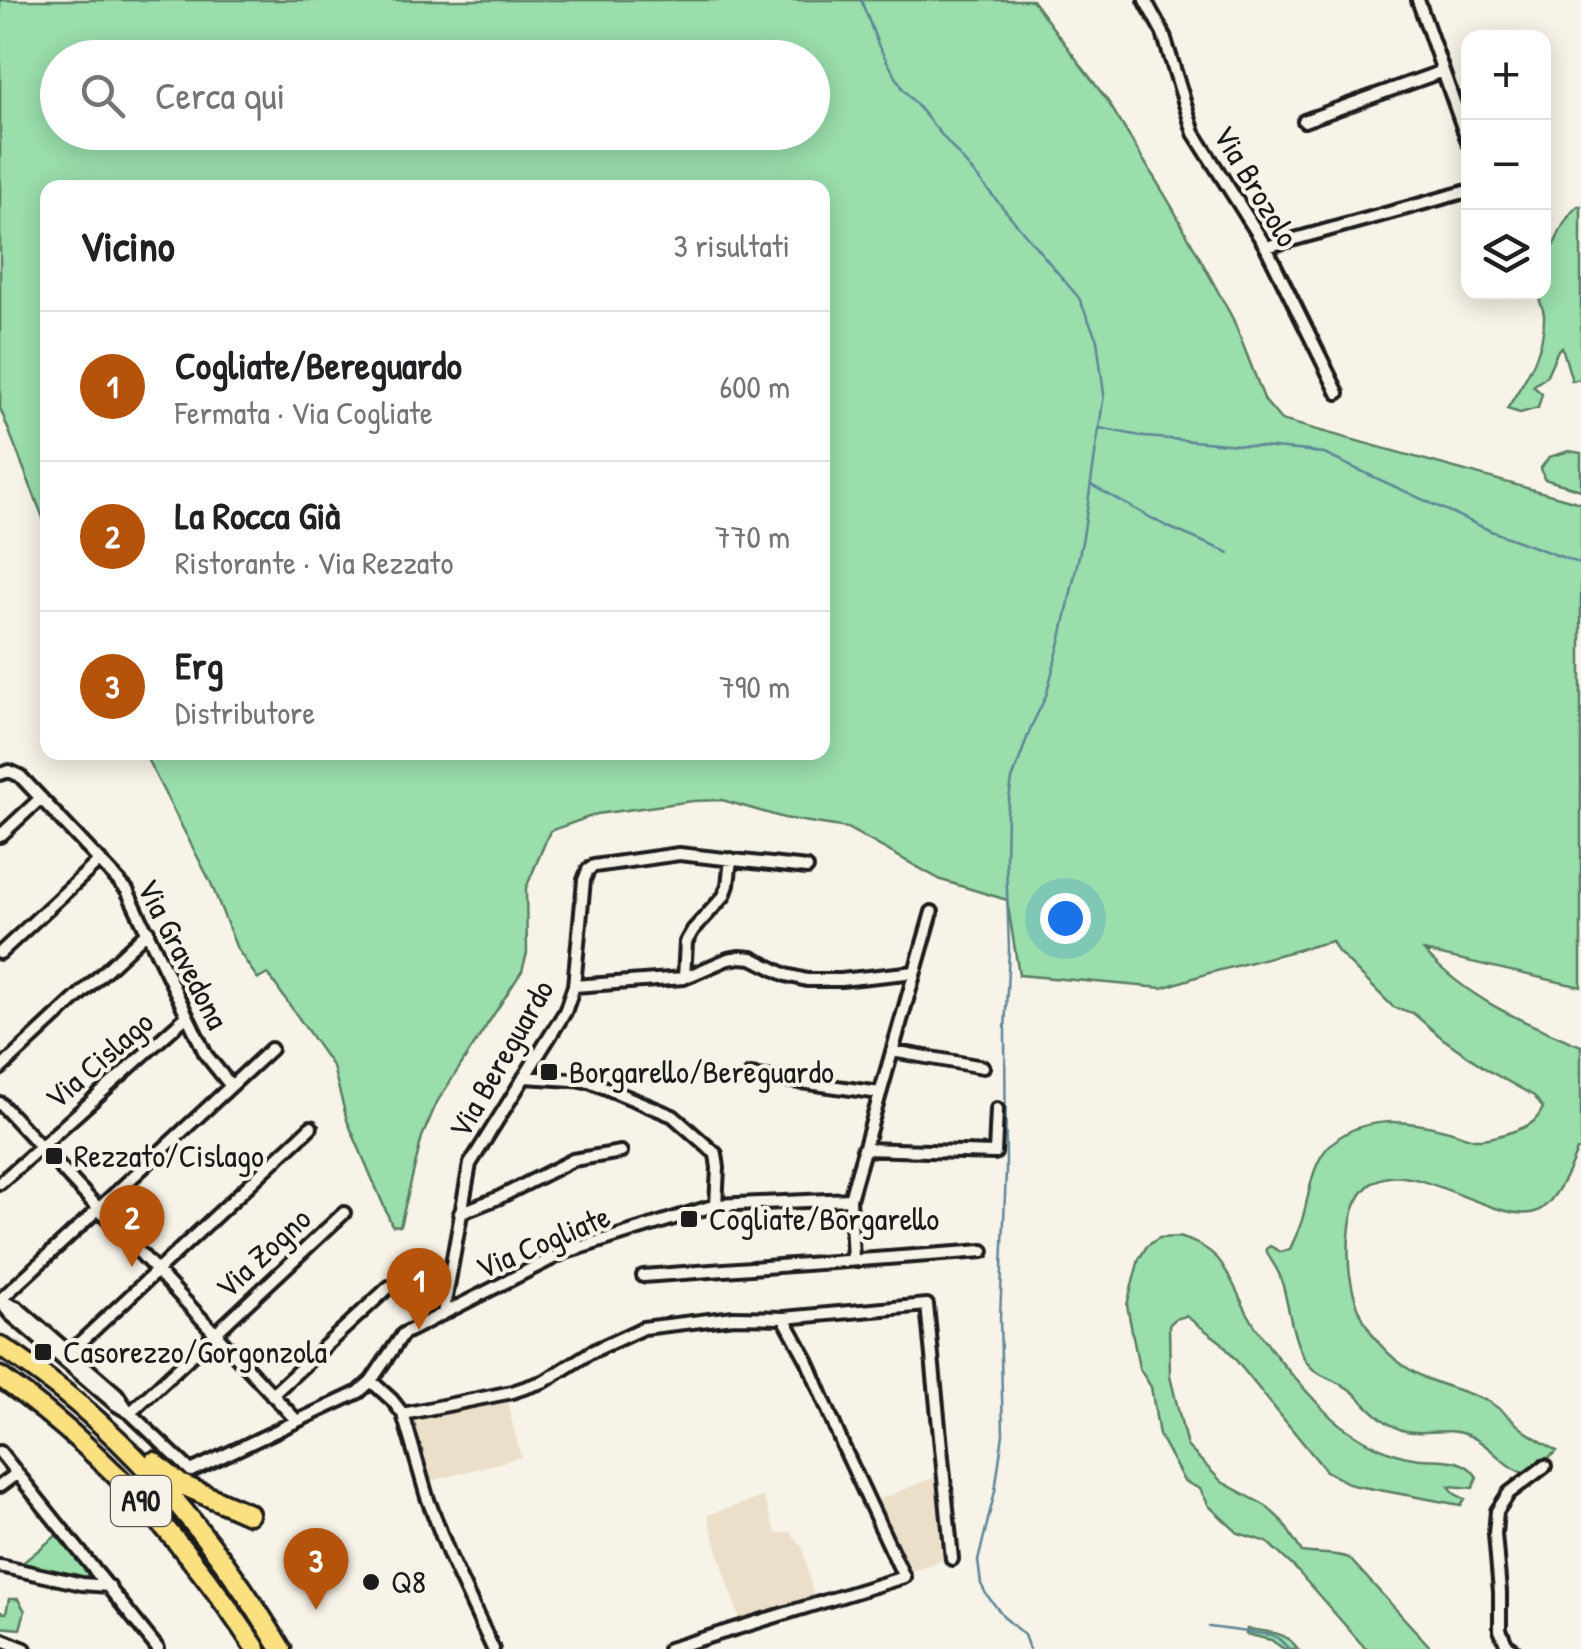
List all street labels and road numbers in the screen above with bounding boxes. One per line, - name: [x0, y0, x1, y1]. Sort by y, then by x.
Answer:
- street label: Via Brozolo: [1203, 117, 1310, 255]
- street label: Via Gravedona: [127, 871, 240, 1036]
- street label: Via Bereguardo: [438, 972, 563, 1146]
- street label: Via Cislago: [35, 1001, 162, 1119]
- street label: Via Cogliate: [469, 1194, 617, 1289]
- street label: Via Zogno: [206, 1197, 320, 1308]
- road number: A90: [111, 1476, 171, 1526]

